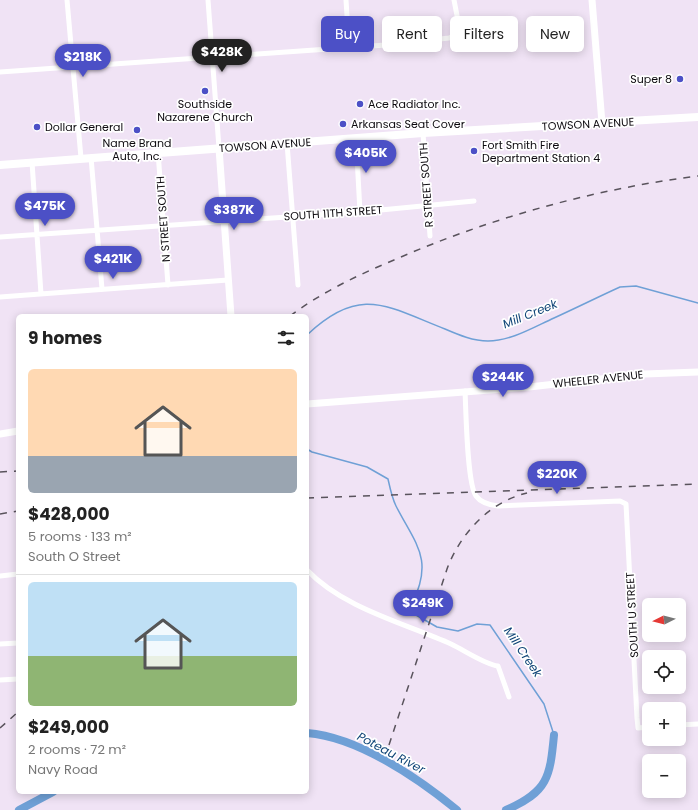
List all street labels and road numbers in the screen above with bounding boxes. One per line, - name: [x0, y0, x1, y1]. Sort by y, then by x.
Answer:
- street label: TOWSON AVENUE: [541, 114, 635, 134]
- street label: TOWSON AVENUE: [218, 134, 312, 156]
- street label: R STREET SOUTH: [415, 142, 437, 228]
- street label: N STREET SOUTH: [152, 176, 174, 262]
- street label: SOUTH 11TH STREET: [283, 202, 383, 224]
- street label: WHEELER AVENUE: [552, 366, 644, 392]
- street label: SOUTH U STREET: [622, 572, 642, 658]

